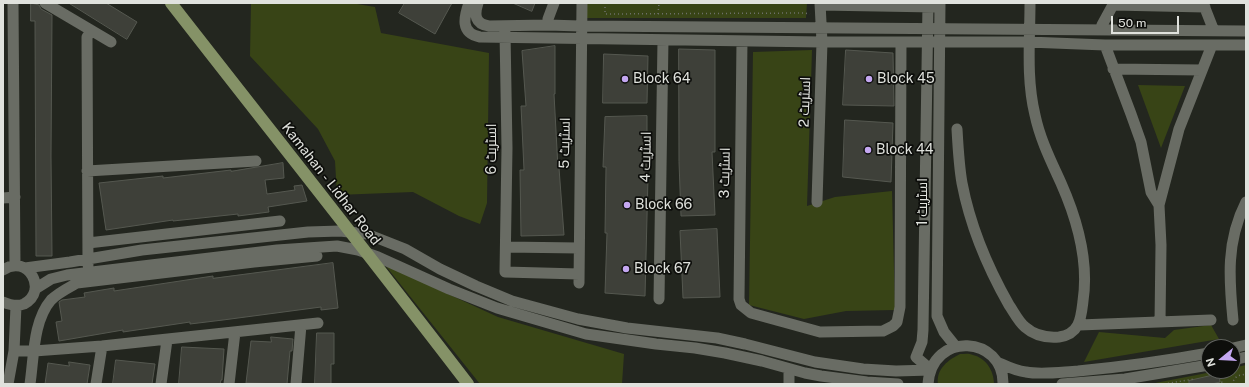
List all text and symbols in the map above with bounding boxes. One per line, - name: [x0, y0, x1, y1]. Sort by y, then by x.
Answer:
- scale bar: [1113, 8, 1181, 34]
- text: 50 m: [1118, 16, 1146, 30]
- place label: Block 64: [633, 71, 690, 87]
- place label: Block 45: [877, 71, 935, 87]
- marker: Block 64: [620, 74, 630, 84]
- marker: Block 45: [864, 74, 874, 84]
- street label: اسٹریٹ 2: [796, 76, 814, 128]
- street label: اسٹریٹ 5: [556, 117, 574, 169]
- street label: Kamahan - Lidhar Road: [278, 119, 384, 249]
- street label: اسٹریٹ 6: [484, 124, 500, 174]
- street label: اسٹریٹ 4: [637, 131, 655, 183]
- place label: Block 44: [876, 142, 934, 158]
- marker: Block 44: [863, 145, 873, 155]
- street label: اسٹریٹ 3: [716, 147, 734, 199]
- street label: اسٹریٹ 1: [915, 178, 931, 226]
- place label: Block 66: [635, 197, 692, 213]
- marker: Block 66: [622, 200, 632, 210]
- place label: Block 67: [634, 261, 691, 277]
- marker: Block 67: [621, 264, 631, 274]
- north arrow: [1201, 339, 1241, 379]
- text: N: [1204, 356, 1218, 368]

